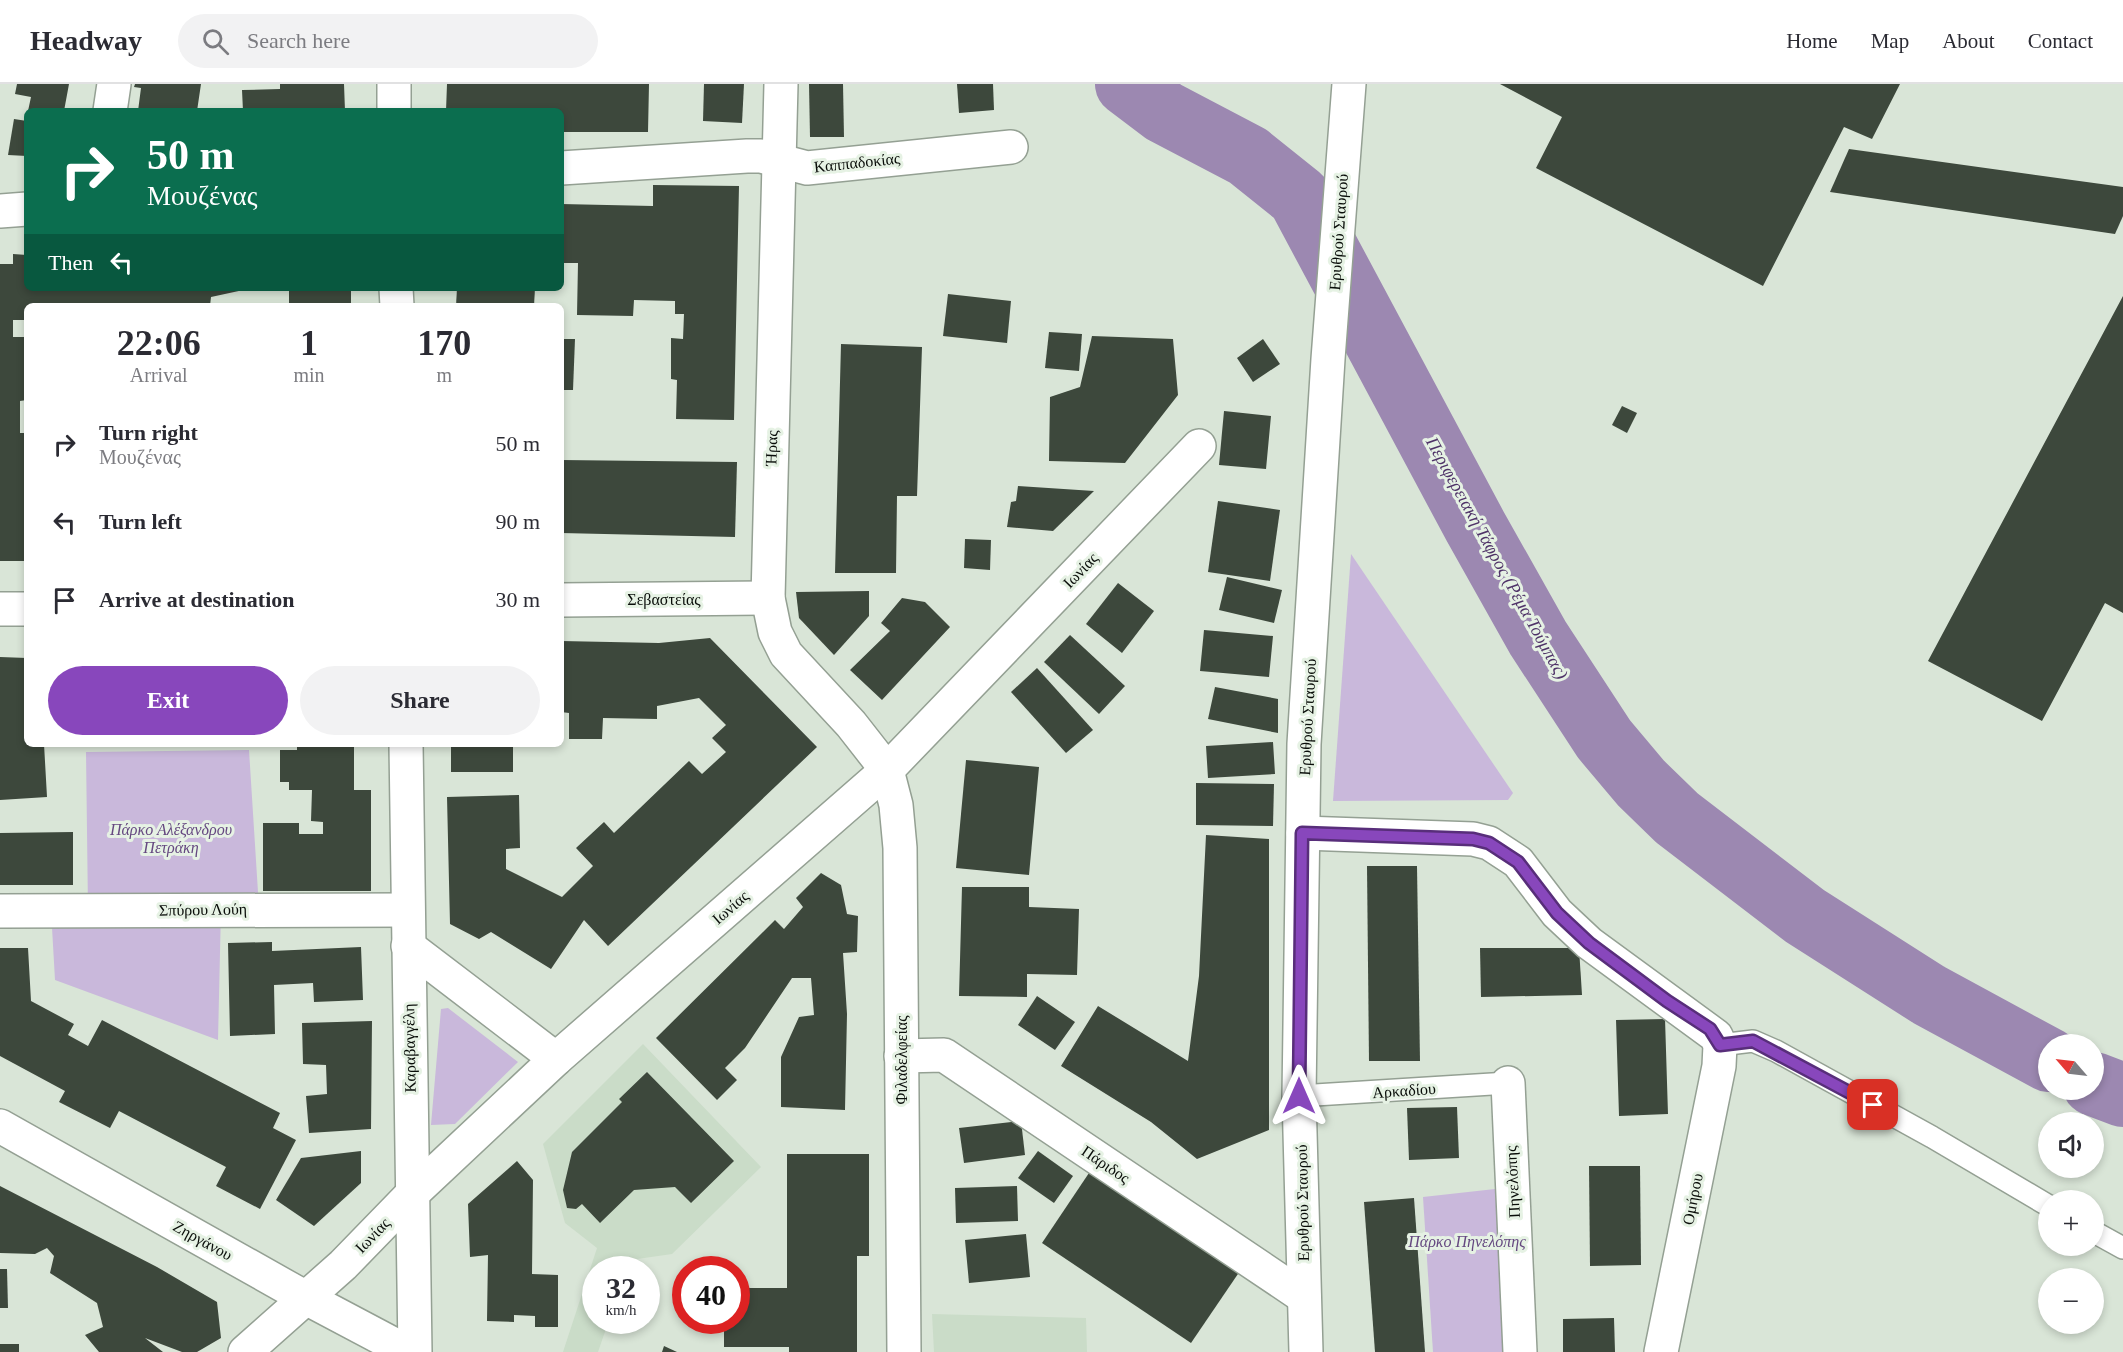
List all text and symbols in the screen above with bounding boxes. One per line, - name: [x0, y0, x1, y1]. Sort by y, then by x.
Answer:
- search box: [178, 14, 598, 68]
- text: Headway: [30, 25, 142, 56]
- icon: search: [199, 25, 232, 58]
- text: Search here: [247, 28, 350, 53]
- text: Home: [1786, 29, 1838, 53]
- text: Map: [1871, 29, 1909, 53]
- text: About: [1942, 29, 1995, 53]
- text: Contact: [2028, 29, 2093, 53]
- icon: right: [48, 132, 126, 210]
- text: 50 m: [147, 132, 235, 178]
- street label: Καππαδοκίας: [813, 149, 902, 175]
- street label: Ερυθρού Σταυρού: [1326, 173, 1352, 291]
- text: Μουζένας: [147, 181, 257, 211]
- icon: left: [105, 246, 138, 279]
- text: Then: [48, 250, 93, 275]
- text: 22:06: [117, 323, 201, 363]
- text: 1: [300, 323, 318, 363]
- text: 170: [417, 323, 471, 363]
- text: Arrival: [130, 364, 188, 386]
- text: min: [293, 364, 325, 386]
- text: m: [437, 364, 452, 386]
- text: Turn right: [99, 420, 198, 445]
- icon: right: [48, 428, 81, 461]
- street label: Ήρας: [762, 429, 782, 467]
- text: 50 m: [495, 431, 540, 456]
- water label: Περιφερειακή Τάφρος (Ρέμα Τούμπας): [1421, 433, 1572, 683]
- text: Μουζένας: [99, 446, 181, 468]
- icon: left: [48, 506, 81, 539]
- text: Turn left: [99, 509, 182, 534]
- text: 90 m: [495, 509, 540, 534]
- street label: Ιωνίας: [1060, 549, 1102, 591]
- icon: arrive: [48, 584, 81, 617]
- text: Arrive at destination: [99, 587, 295, 612]
- text: 30 m: [495, 587, 540, 612]
- street label: Σεβαστείας: [627, 591, 701, 609]
- street label: Ερυθρού Σταυρού: [1296, 658, 1320, 776]
- button: Exit: [48, 666, 288, 735]
- button: Share: [300, 666, 540, 735]
- park label: Πάρκο Αλέξανδρου Πετράκη: [109, 821, 232, 857]
- street label: Ιωνίας: [709, 887, 752, 928]
- street label: Σπύρου Λούη: [159, 900, 247, 920]
- street label: Καραβαγγέλη: [400, 1003, 420, 1093]
- street label: Φιλαδελφείας: [893, 1015, 911, 1105]
- north arrow: [2038, 1034, 2104, 1100]
- map controls: [2038, 1034, 2104, 1334]
- position arrow: [1267, 1064, 1331, 1128]
- pin: [1847, 1079, 1898, 1130]
- street label: Αρκαδίου: [1372, 1080, 1437, 1102]
- icon: arrive: [1856, 1088, 1889, 1121]
- button: sound: [2038, 1112, 2104, 1178]
- street label: Πάριδος: [1078, 1142, 1133, 1188]
- street label: Ερυθρού Σταυρού: [1293, 1144, 1313, 1262]
- street label: Πηνελόπης: [1502, 1145, 1524, 1219]
- street label: Ομήρου: [1679, 1172, 1707, 1227]
- button: +: [2038, 1190, 2104, 1256]
- street label: Ιωνίας: [352, 1214, 394, 1256]
- street label: Ζηργάνου: [170, 1217, 235, 1264]
- park label: Πάρκο Πηνελόπης: [1407, 1233, 1526, 1251]
- speed limit sign: 40: [672, 1256, 750, 1334]
- button: −: [2038, 1268, 2104, 1334]
- text: 32: [606, 1271, 636, 1304]
- text: km/h: [606, 1302, 636, 1318]

